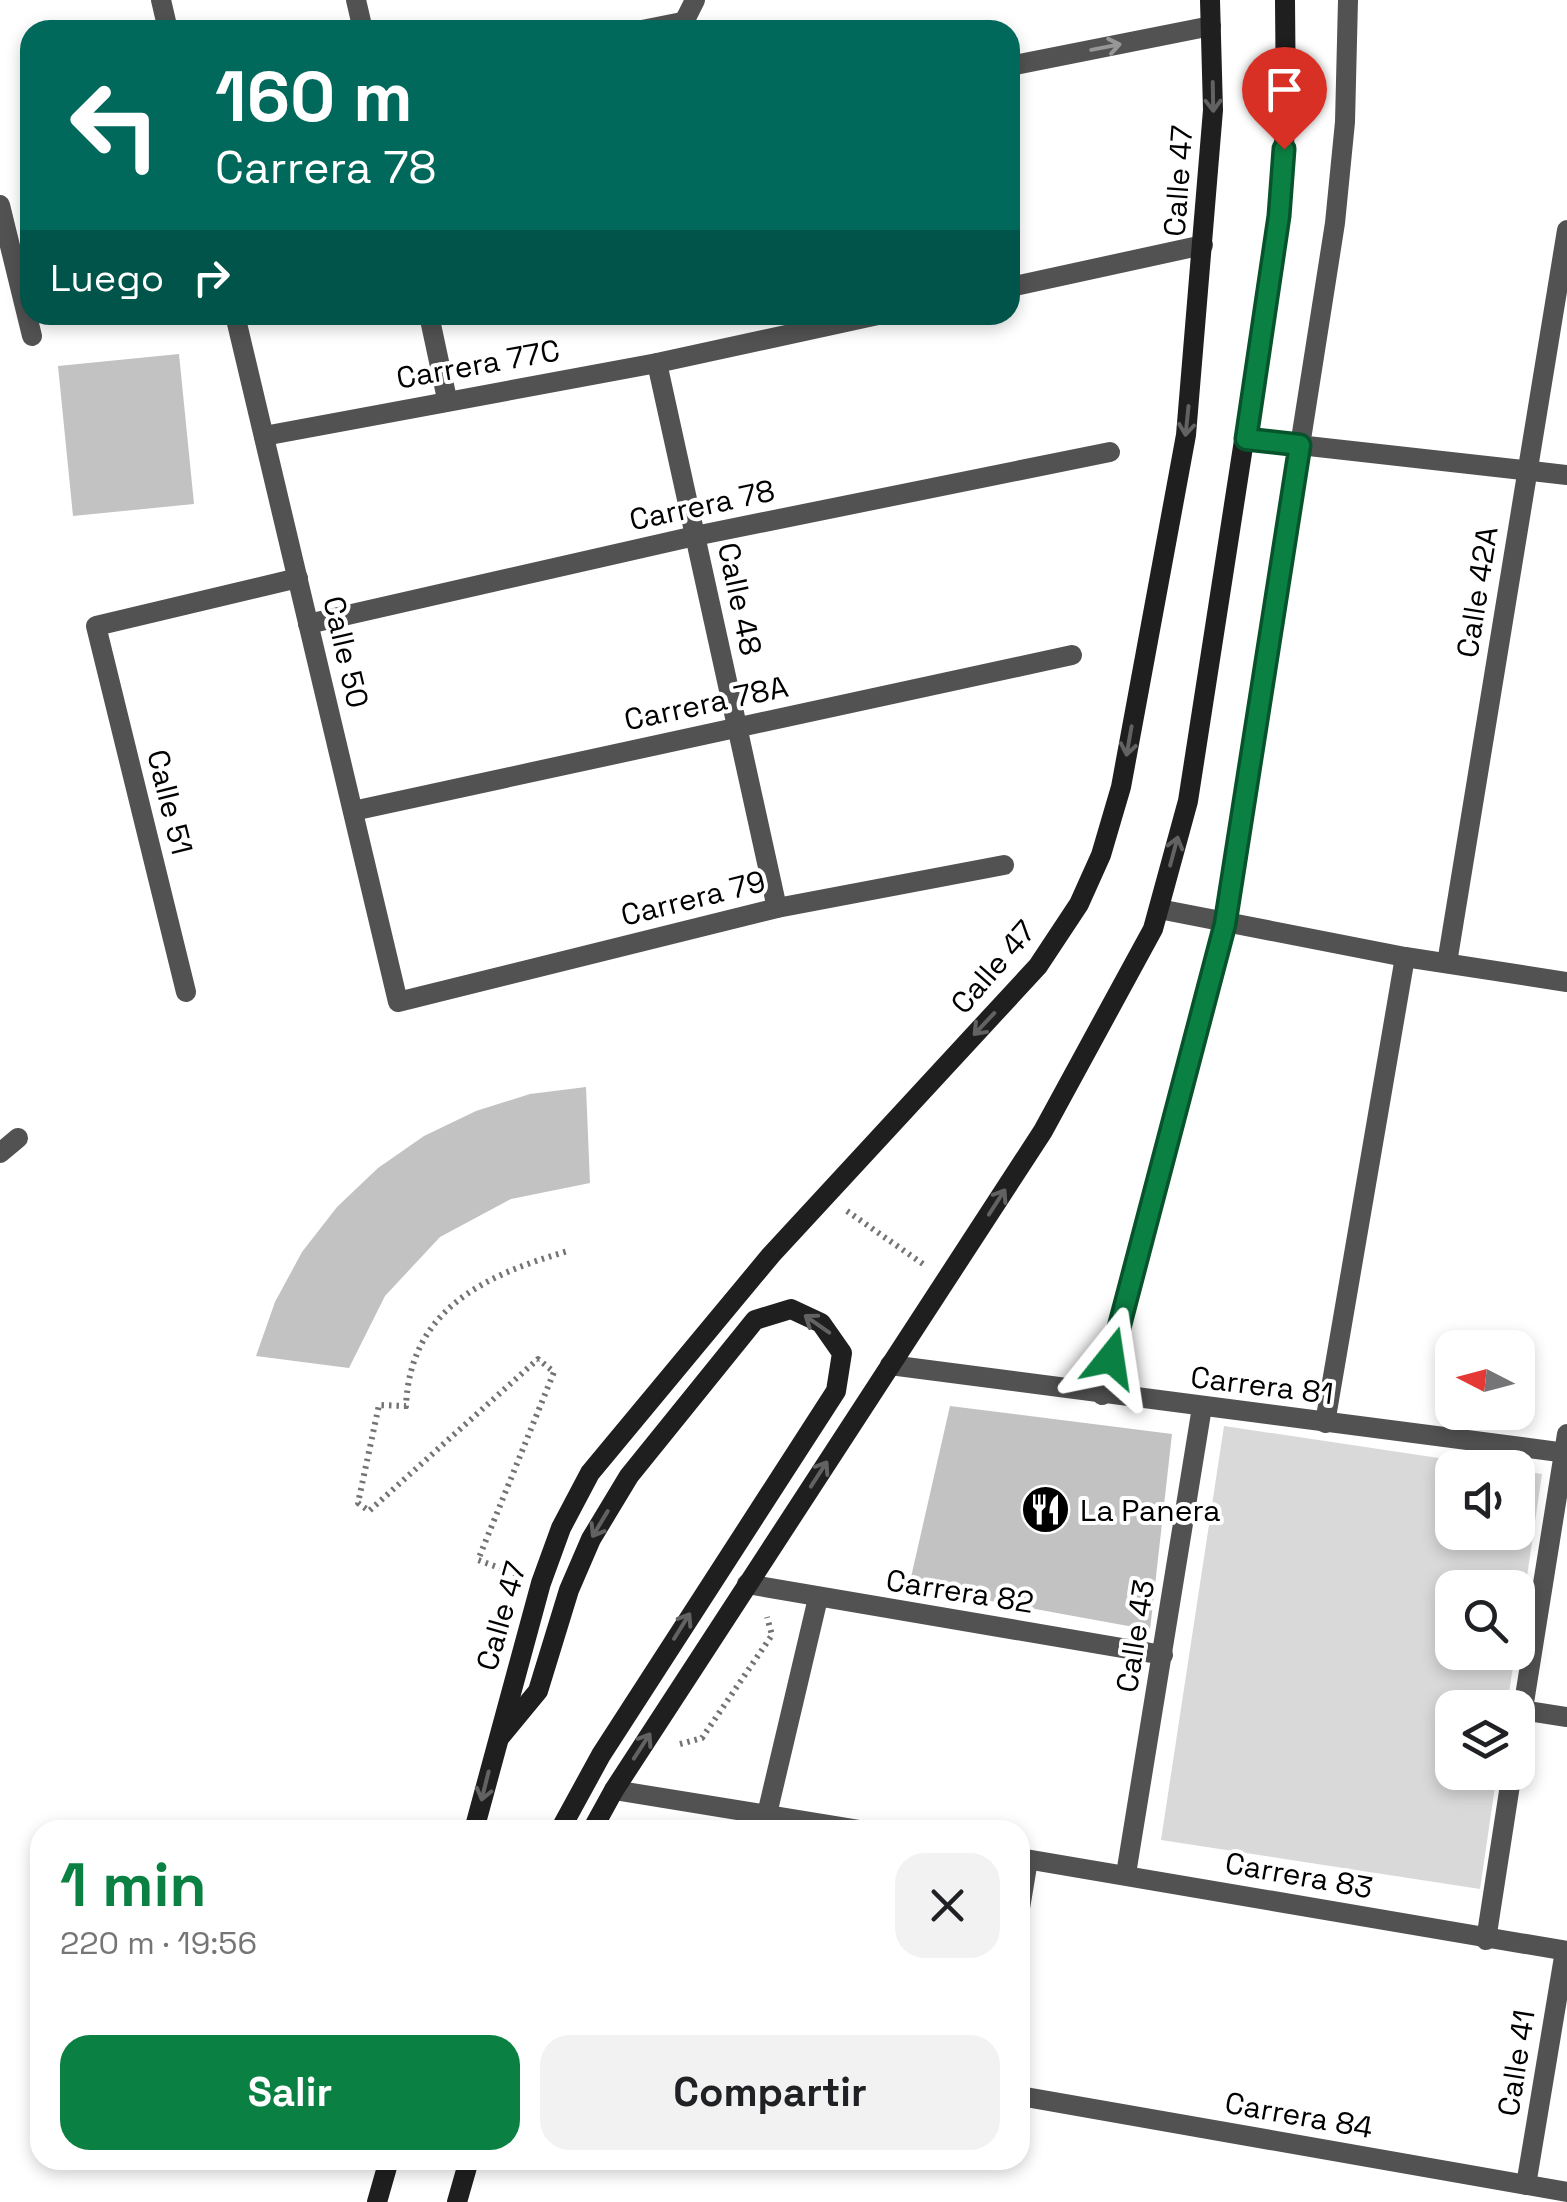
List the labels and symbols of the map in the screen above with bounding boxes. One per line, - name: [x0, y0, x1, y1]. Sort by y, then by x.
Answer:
- one-way arrow: [1089, 37, 1121, 56]
- pin: [1242, 47, 1327, 150]
- one-way arrow: [1204, 80, 1222, 113]
- street label: Calle 47: [1155, 124, 1201, 238]
- street label: Carrera 77C: [393, 330, 563, 398]
- one-way arrow: [1177, 405, 1196, 437]
- street label: Carrera 78: [626, 471, 778, 539]
- street label: Calle 42A: [1447, 523, 1507, 660]
- street label: Calle 48: [709, 539, 771, 659]
- street label: Calle 50: [314, 592, 378, 712]
- street label: Carrera 78A: [620, 667, 792, 739]
- one-way arrow: [1119, 724, 1138, 756]
- street label: Calle 51: [138, 745, 202, 859]
- one-way arrow: [1166, 836, 1185, 867]
- street label: Carrera 79: [617, 861, 769, 935]
- street label: Calle 47: [942, 912, 1044, 1022]
- one-way arrow: [973, 1011, 996, 1036]
- one-way arrow: [986, 1188, 1007, 1216]
- position arrow: [1059, 1306, 1163, 1410]
- one-way arrow: [804, 1314, 831, 1335]
- north arrow: [1435, 1330, 1535, 1430]
- street label: Carrera 81: [1188, 1357, 1336, 1413]
- one-way arrow: [809, 1460, 830, 1489]
- restaurant icon: La Panera: [1019, 1484, 1071, 1536]
- place label: La Panera: [1080, 1491, 1220, 1530]
- one-way arrow: [590, 1509, 610, 1538]
- street label: Calle 47: [467, 1557, 535, 1675]
- street label: Carrera 82: [883, 1560, 1037, 1622]
- street label: Calle 43: [1107, 1577, 1163, 1695]
- one-way arrow: [672, 1613, 693, 1641]
- one-way arrow: [631, 1733, 652, 1761]
- one-way arrow: [475, 1769, 493, 1801]
- street label: Carrera 83: [1222, 1843, 1376, 1907]
- street label: Calle 41: [1488, 2007, 1544, 2119]
- street label: Carrera 84: [1222, 2083, 1376, 2147]

